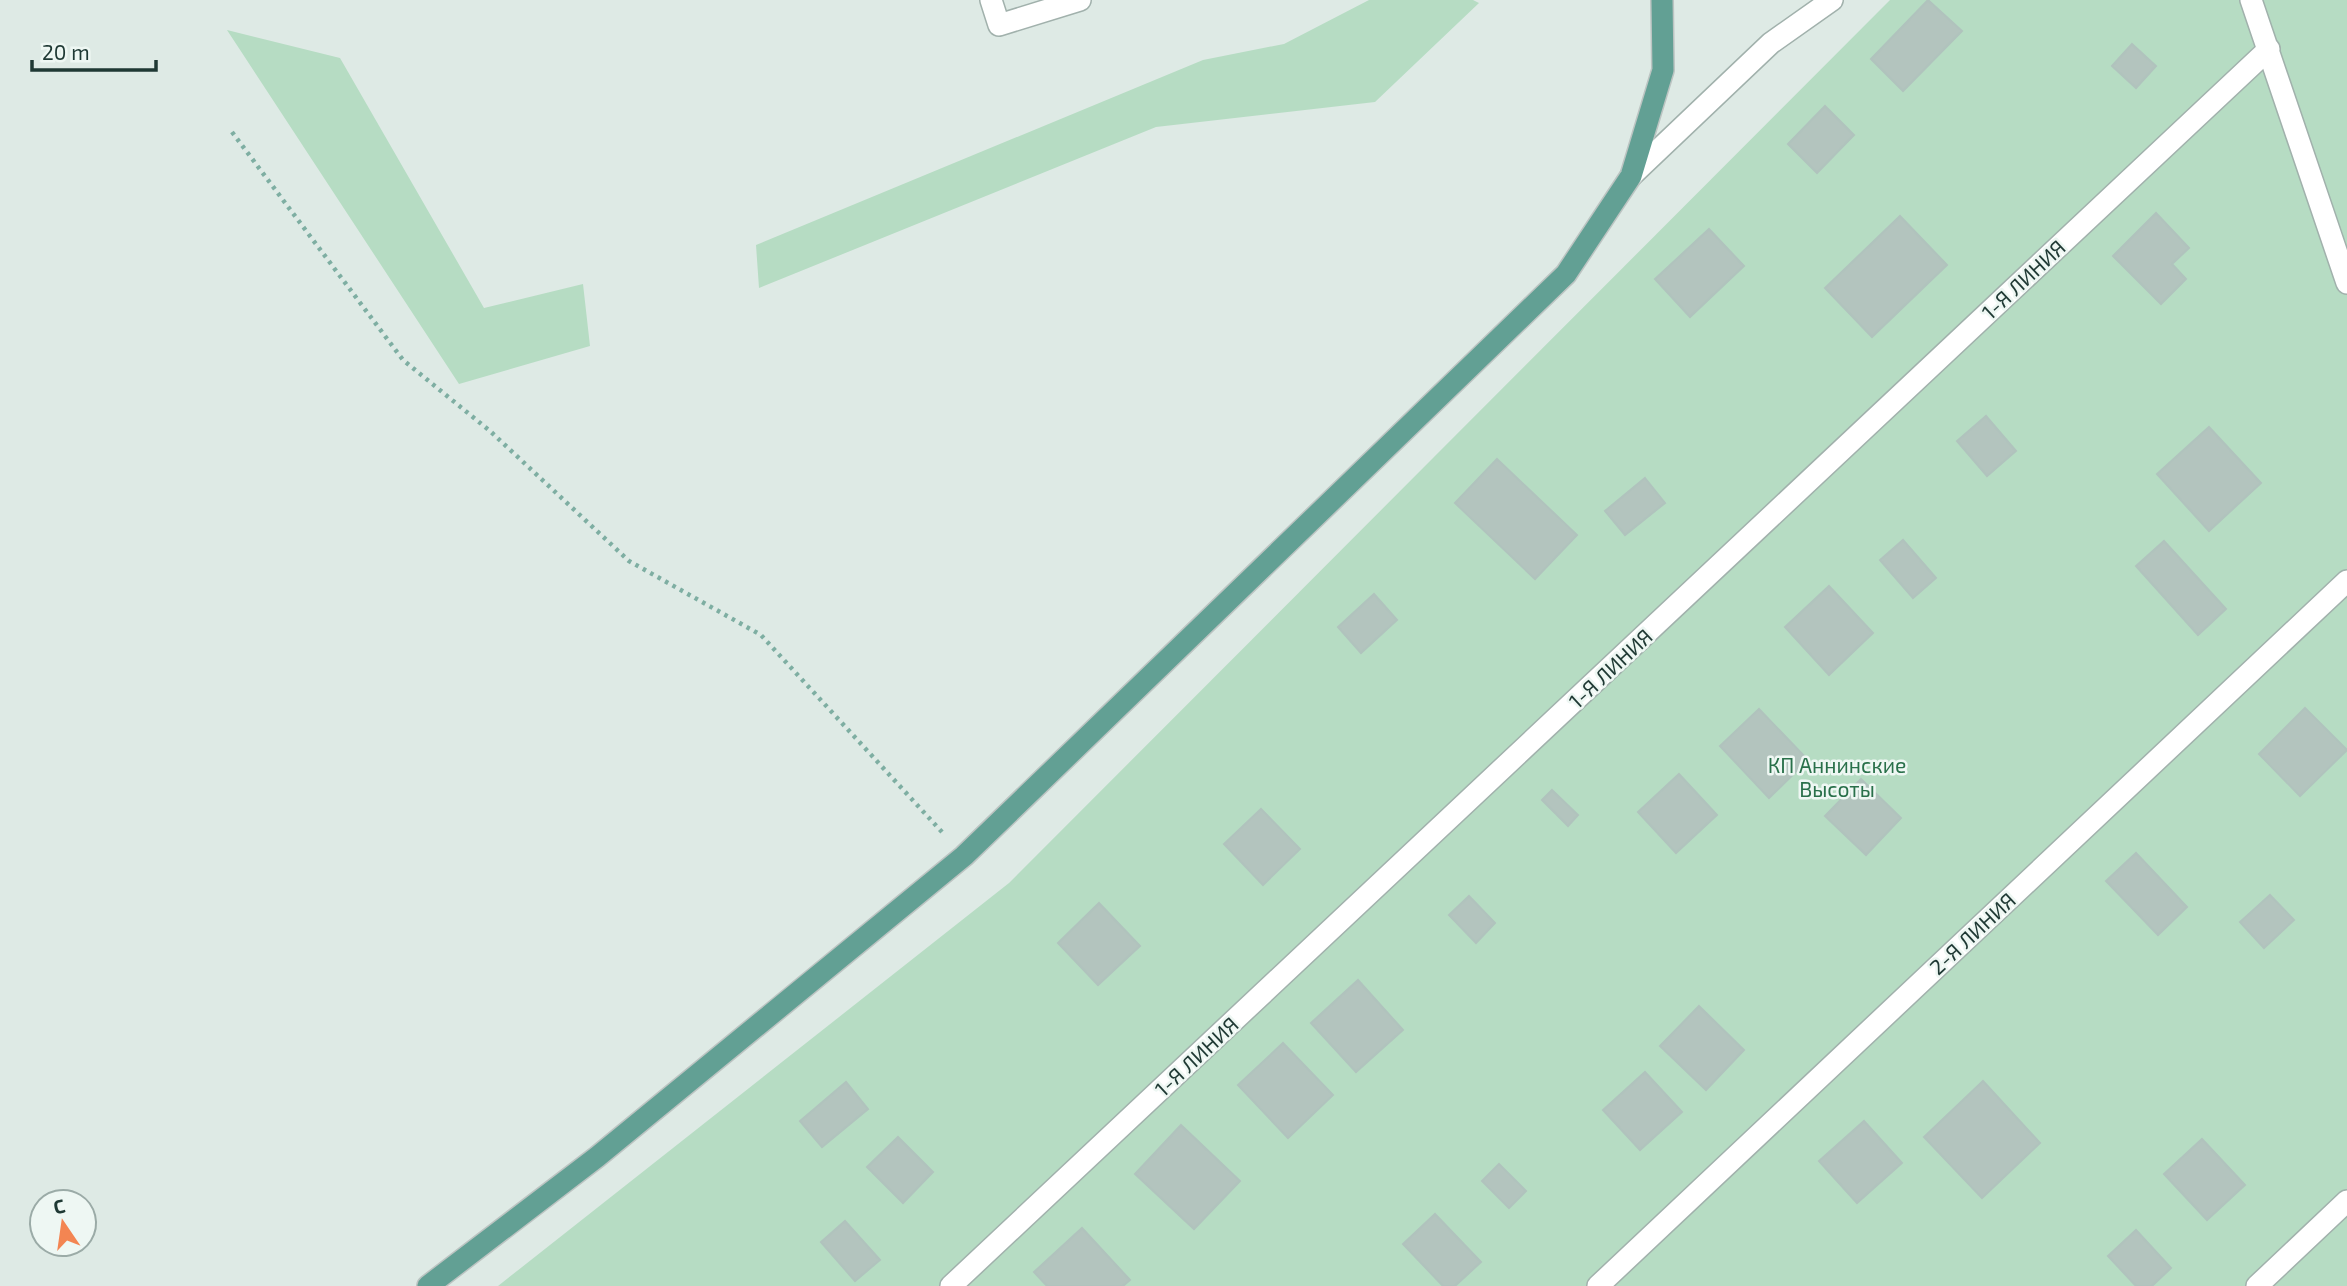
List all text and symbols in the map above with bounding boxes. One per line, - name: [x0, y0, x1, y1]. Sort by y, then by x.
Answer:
- scale bar: [32, 28, 156, 72]
- text: 20 m: [42, 39, 90, 64]
- street label: 1-Я ЛИНИЯ: [1976, 234, 2070, 324]
- street label: 1-Я ЛИНИЯ: [1563, 623, 1657, 713]
- park label: КП Аннинские Высоты: [1768, 752, 1906, 801]
- street label: 2-Я ЛИНИЯ: [1924, 887, 2020, 979]
- street label: 1-Я ЛИНИЯ: [1149, 1011, 1243, 1101]
- north arrow: [28, 1188, 98, 1258]
- text: С: [51, 1193, 67, 1218]

